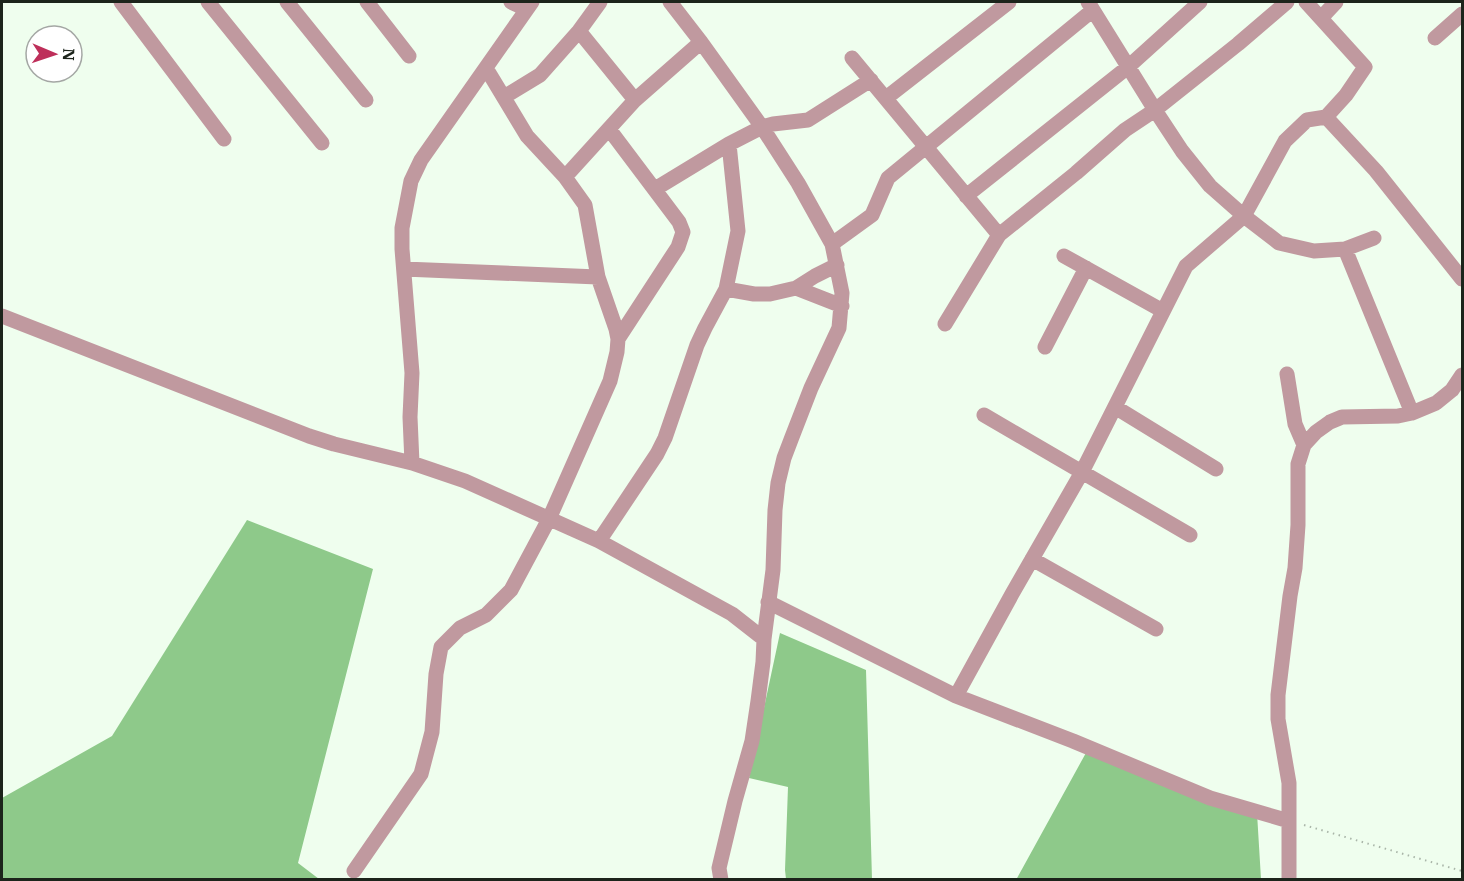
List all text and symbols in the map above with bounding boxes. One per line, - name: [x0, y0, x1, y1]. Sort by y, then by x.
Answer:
- north arrow: [24, 24, 84, 84]
- text: N: [59, 48, 79, 61]

